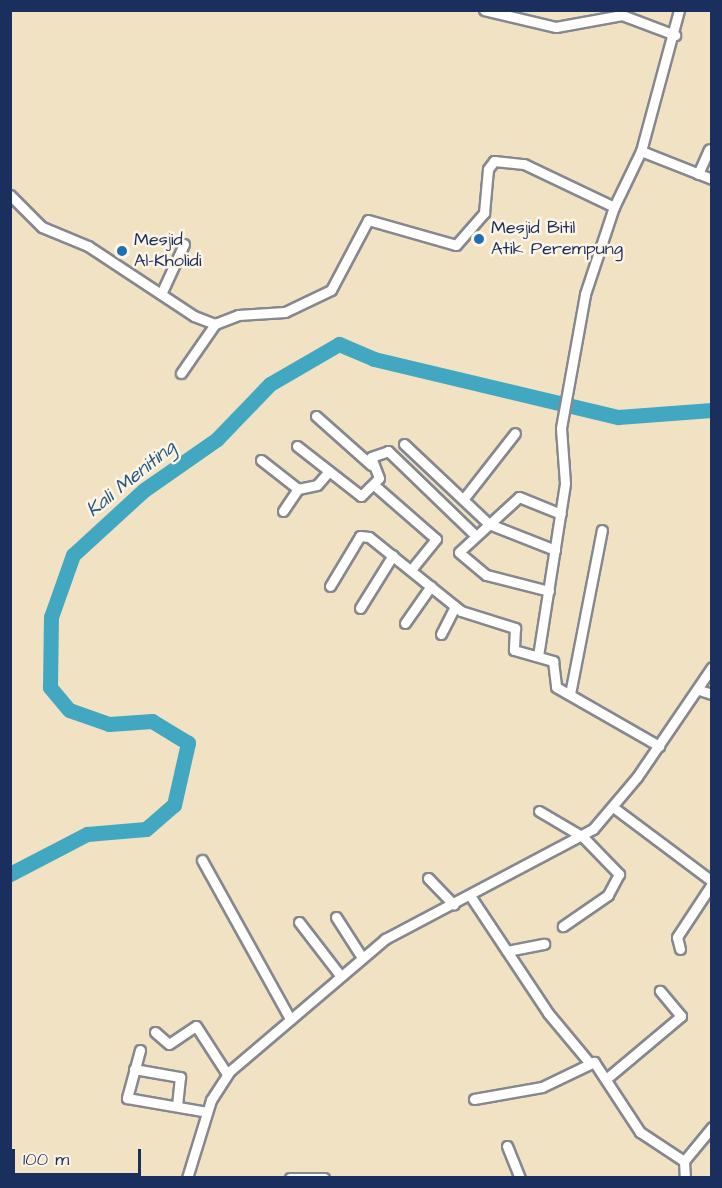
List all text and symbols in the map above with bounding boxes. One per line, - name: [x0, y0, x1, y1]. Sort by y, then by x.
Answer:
- place label: Mesjid Bitil Atik Perempung: [491, 218, 623, 260]
- place label: Mesjid Al-Kholidi: [134, 230, 201, 272]
- marker: Mesjid Bitil Atik Perempung: [472, 232, 486, 246]
- marker: Mesjid Al-Kholidi: [115, 244, 129, 258]
- water label: Kali Meniting: [81, 436, 181, 522]
- scale bar: [15, 1137, 144, 1175]
- text: 100 m: [23, 1147, 69, 1172]

